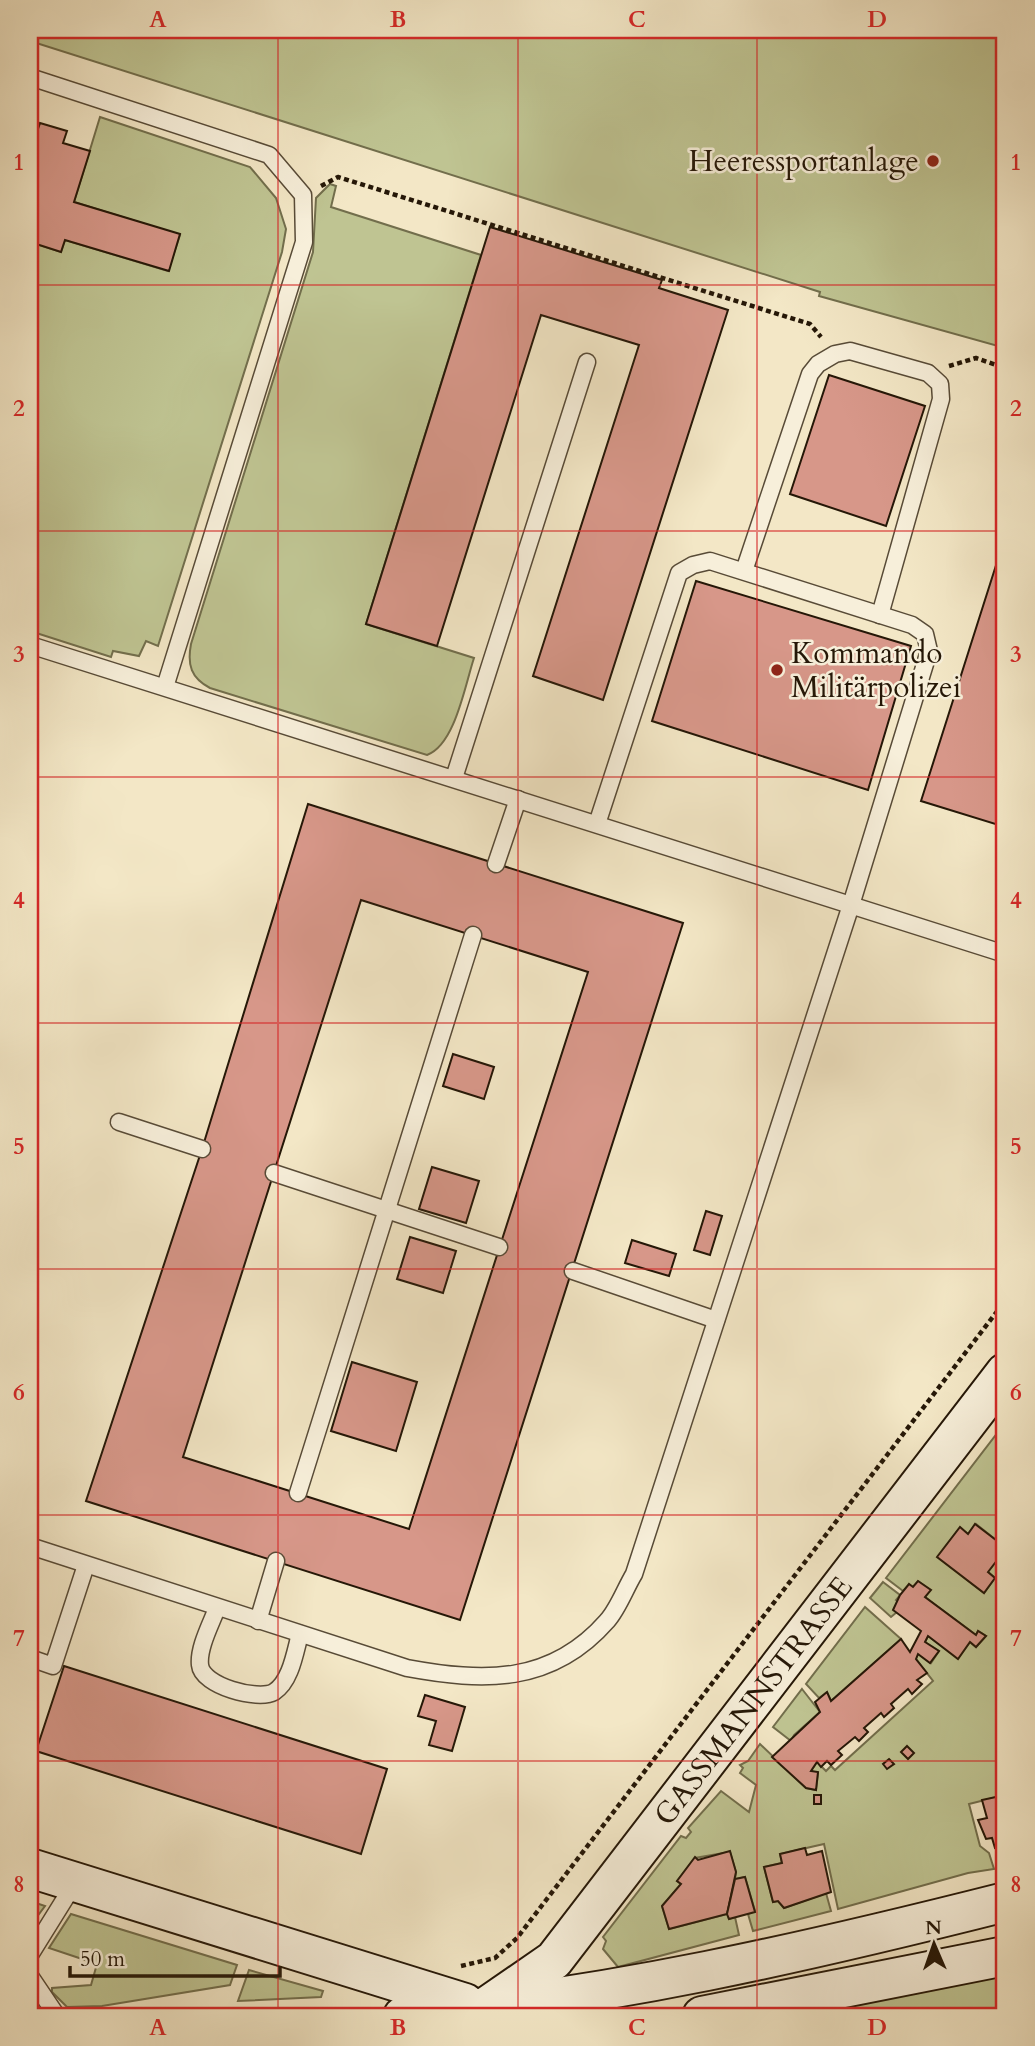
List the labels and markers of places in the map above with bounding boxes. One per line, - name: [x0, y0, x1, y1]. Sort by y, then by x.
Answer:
- place label: Heeressportanlage: [688, 141, 919, 182]
- marker: Heeressportanlage: [925, 153, 941, 169]
- place label: Kommando Militärpolizei: [791, 633, 961, 708]
- marker: Kommando Militärpolizei: [769, 662, 785, 678]

